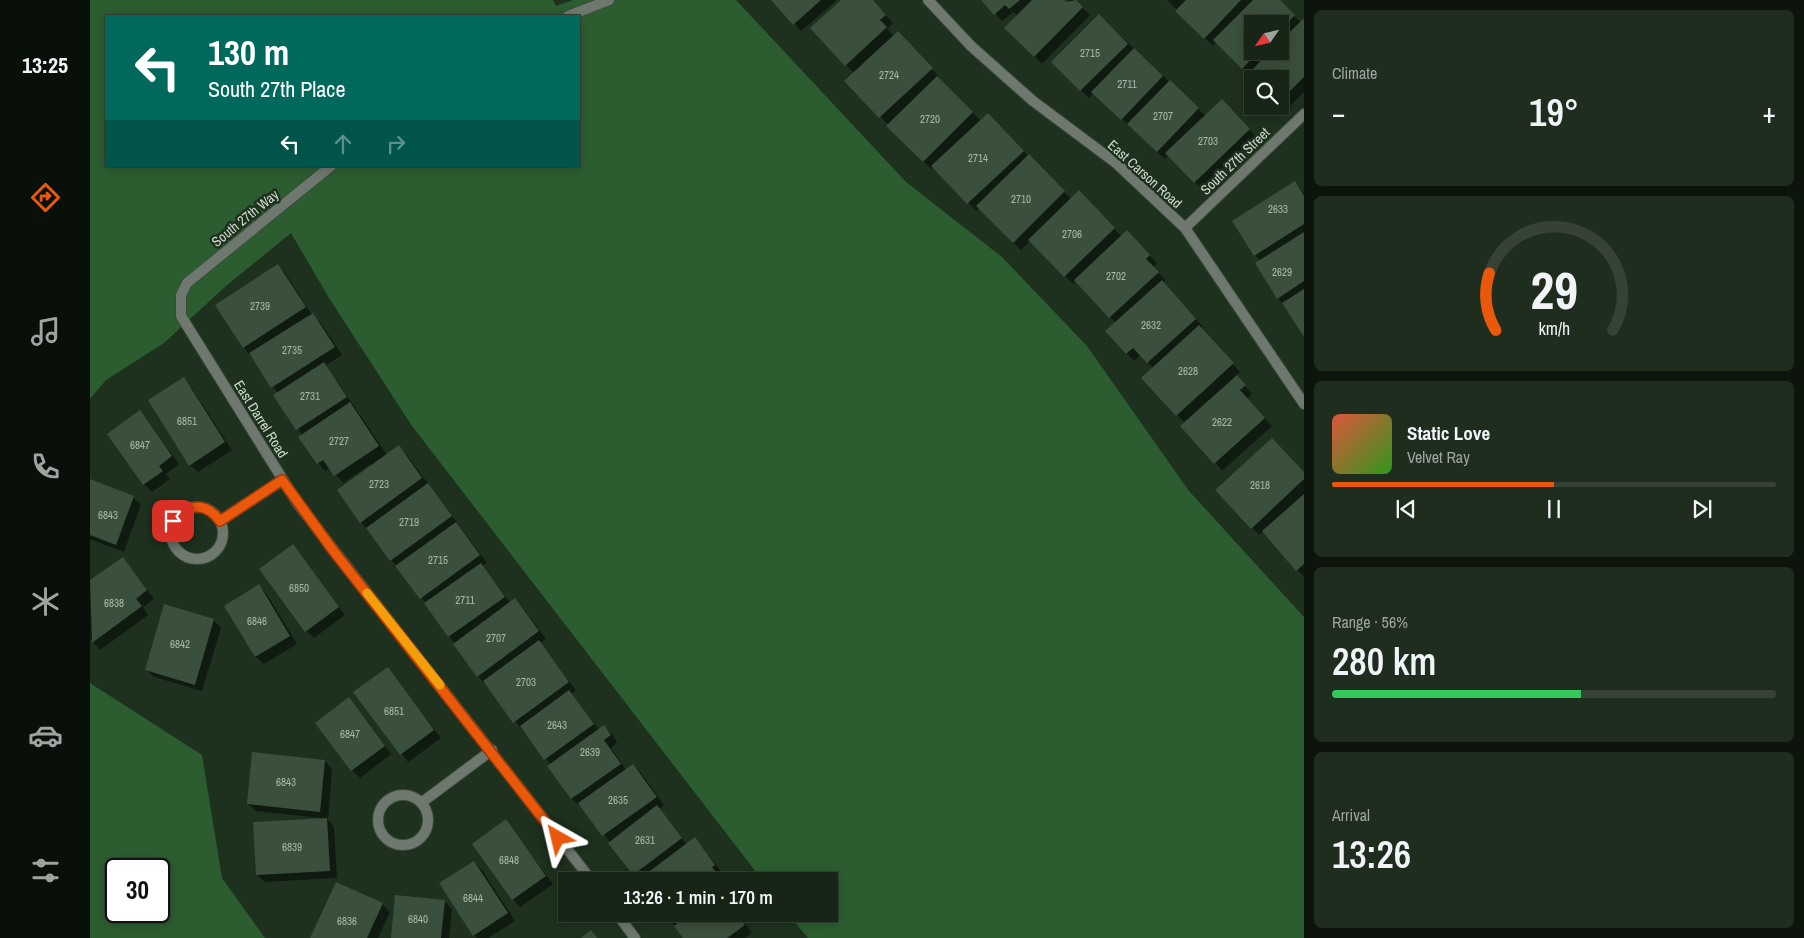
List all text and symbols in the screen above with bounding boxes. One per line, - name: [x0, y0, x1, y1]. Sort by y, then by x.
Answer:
- north arrow: [1244, 15, 1289, 60]
- map controls: [1244, 15, 1289, 115]
- text: 130 m: [208, 29, 289, 76]
- icon: left: [125, 35, 190, 100]
- house number: 2715: [1080, 46, 1100, 60]
- text: 13:25: [22, 50, 68, 80]
- text: Climate: [1332, 62, 1377, 84]
- house number: 2724: [879, 68, 899, 82]
- button: search: [1244, 70, 1289, 115]
- text: South 27th Place: [208, 74, 345, 104]
- house number: 2711: [1117, 77, 1137, 91]
- text: 19°: [1529, 87, 1579, 138]
- text: −: [1332, 94, 1345, 132]
- text: +: [1763, 94, 1776, 132]
- house number: 2707: [1153, 109, 1173, 123]
- house number: 2720: [920, 112, 940, 126]
- street label: South 27th Street: [1197, 123, 1273, 199]
- icon: left: [276, 130, 304, 158]
- icon: ahead: [329, 130, 357, 158]
- icon: right: [382, 130, 410, 158]
- house number: 2703: [1198, 134, 1218, 148]
- street label: East Carson Road: [1104, 136, 1186, 212]
- house number: 2714: [968, 151, 988, 165]
- icon: directions: [28, 180, 63, 215]
- street label: South 27th Way: [208, 185, 282, 251]
- house number: 2710: [1011, 192, 1031, 206]
- house number: 2633: [1268, 202, 1288, 216]
- house number: 2706: [1062, 227, 1082, 241]
- text: 29: [1530, 255, 1578, 325]
- house number: 2629: [1272, 265, 1292, 279]
- house number: 2702: [1106, 269, 1126, 283]
- house number: 2739: [250, 299, 270, 313]
- icon: music: [28, 314, 63, 349]
- text: km/h: [1538, 317, 1570, 341]
- house number: 2632: [1141, 318, 1161, 332]
- house number: 2735: [282, 343, 302, 357]
- house number: 2628: [1178, 364, 1198, 378]
- street label: East Darrel Road: [230, 377, 292, 461]
- house number: 2731: [300, 389, 320, 403]
- house number: 6851: [177, 414, 197, 428]
- house number: 2622: [1212, 415, 1232, 429]
- text: Static Love: [1407, 420, 1490, 446]
- house number: 2727: [329, 434, 349, 448]
- house number: 6847: [130, 438, 150, 452]
- text: Velvet Ray: [1407, 446, 1470, 468]
- icon: phone: [28, 449, 63, 484]
- house number: 2723: [369, 477, 389, 491]
- house number: 2618: [1250, 478, 1270, 492]
- icon: previous: [1392, 495, 1420, 523]
- icon: pause: [1540, 495, 1568, 523]
- icon: next: [1688, 495, 1716, 523]
- pin: [152, 500, 194, 542]
- icon: arrive: [159, 507, 187, 535]
- house number: 6843: [98, 508, 118, 522]
- house number: 2719: [399, 515, 419, 529]
- house number: 2715: [428, 553, 448, 567]
- house number: 6850: [289, 581, 309, 595]
- icon: climate: [28, 584, 63, 619]
- house number: 2711: [455, 593, 475, 607]
- house number: 6838: [104, 596, 124, 610]
- text: Range · 56%: [1332, 611, 1408, 633]
- house number: 6846: [247, 614, 267, 628]
- house number: 2707: [486, 631, 506, 645]
- text: 280 km: [1332, 636, 1436, 687]
- house number: 6842: [170, 637, 190, 651]
- house number: 2703: [516, 675, 536, 689]
- house number: 6851: [384, 704, 404, 718]
- icon: car: [28, 718, 63, 753]
- house number: 2643: [547, 718, 567, 732]
- house number: 6847: [340, 727, 360, 741]
- house number: 2639: [580, 745, 600, 759]
- house number: 6843: [276, 775, 296, 789]
- house number: 2635: [608, 793, 628, 807]
- text: Arrival: [1332, 804, 1370, 826]
- position arrow: [531, 811, 583, 863]
- text: 13:26: [1332, 829, 1411, 880]
- house number: 2631: [635, 833, 655, 847]
- house number: 6839: [282, 840, 302, 854]
- icon: filters: [28, 853, 63, 888]
- house number: 6848: [499, 853, 519, 867]
- speed limit sign: 30: [105, 858, 170, 923]
- text: 13:26 · 1 min · 170 m: [623, 884, 773, 910]
- house number: 6844: [463, 891, 483, 905]
- house number: 6840: [408, 912, 428, 926]
- house number: 6836: [337, 914, 357, 928]

